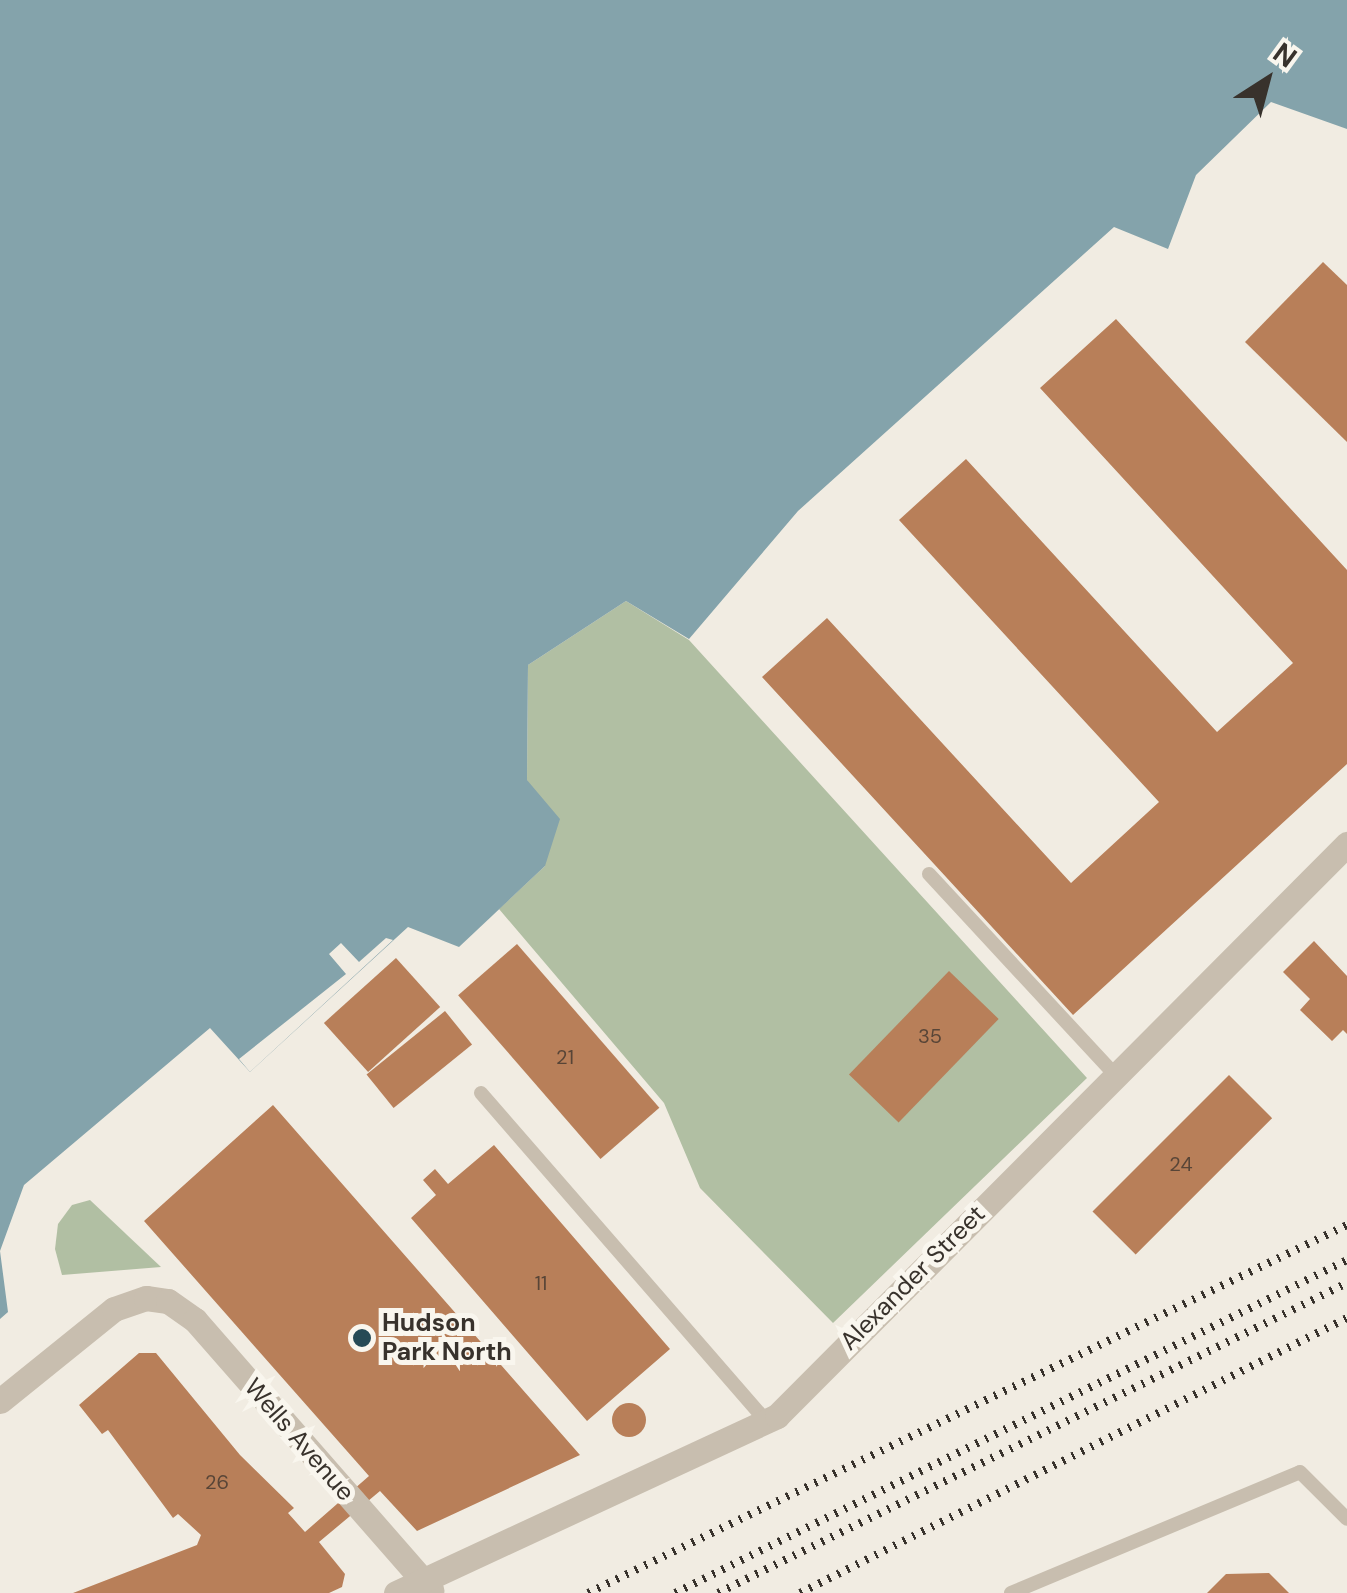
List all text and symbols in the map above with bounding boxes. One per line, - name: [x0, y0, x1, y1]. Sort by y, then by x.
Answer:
- north arrow: [1217, 30, 1317, 130]
- text: N: [1266, 34, 1304, 76]
- house number: 35: [918, 1024, 942, 1048]
- house number: 21: [556, 1045, 574, 1069]
- house number: 24: [1169, 1152, 1193, 1176]
- street label: Alexander Street: [834, 1199, 992, 1357]
- house number: 11: [535, 1271, 547, 1295]
- place label: Hudson Park North: [382, 1309, 512, 1368]
- marker: Hudson Park North: [351, 1327, 373, 1349]
- street label: Wells Avenue: [238, 1373, 360, 1507]
- house number: 26: [205, 1470, 229, 1494]

